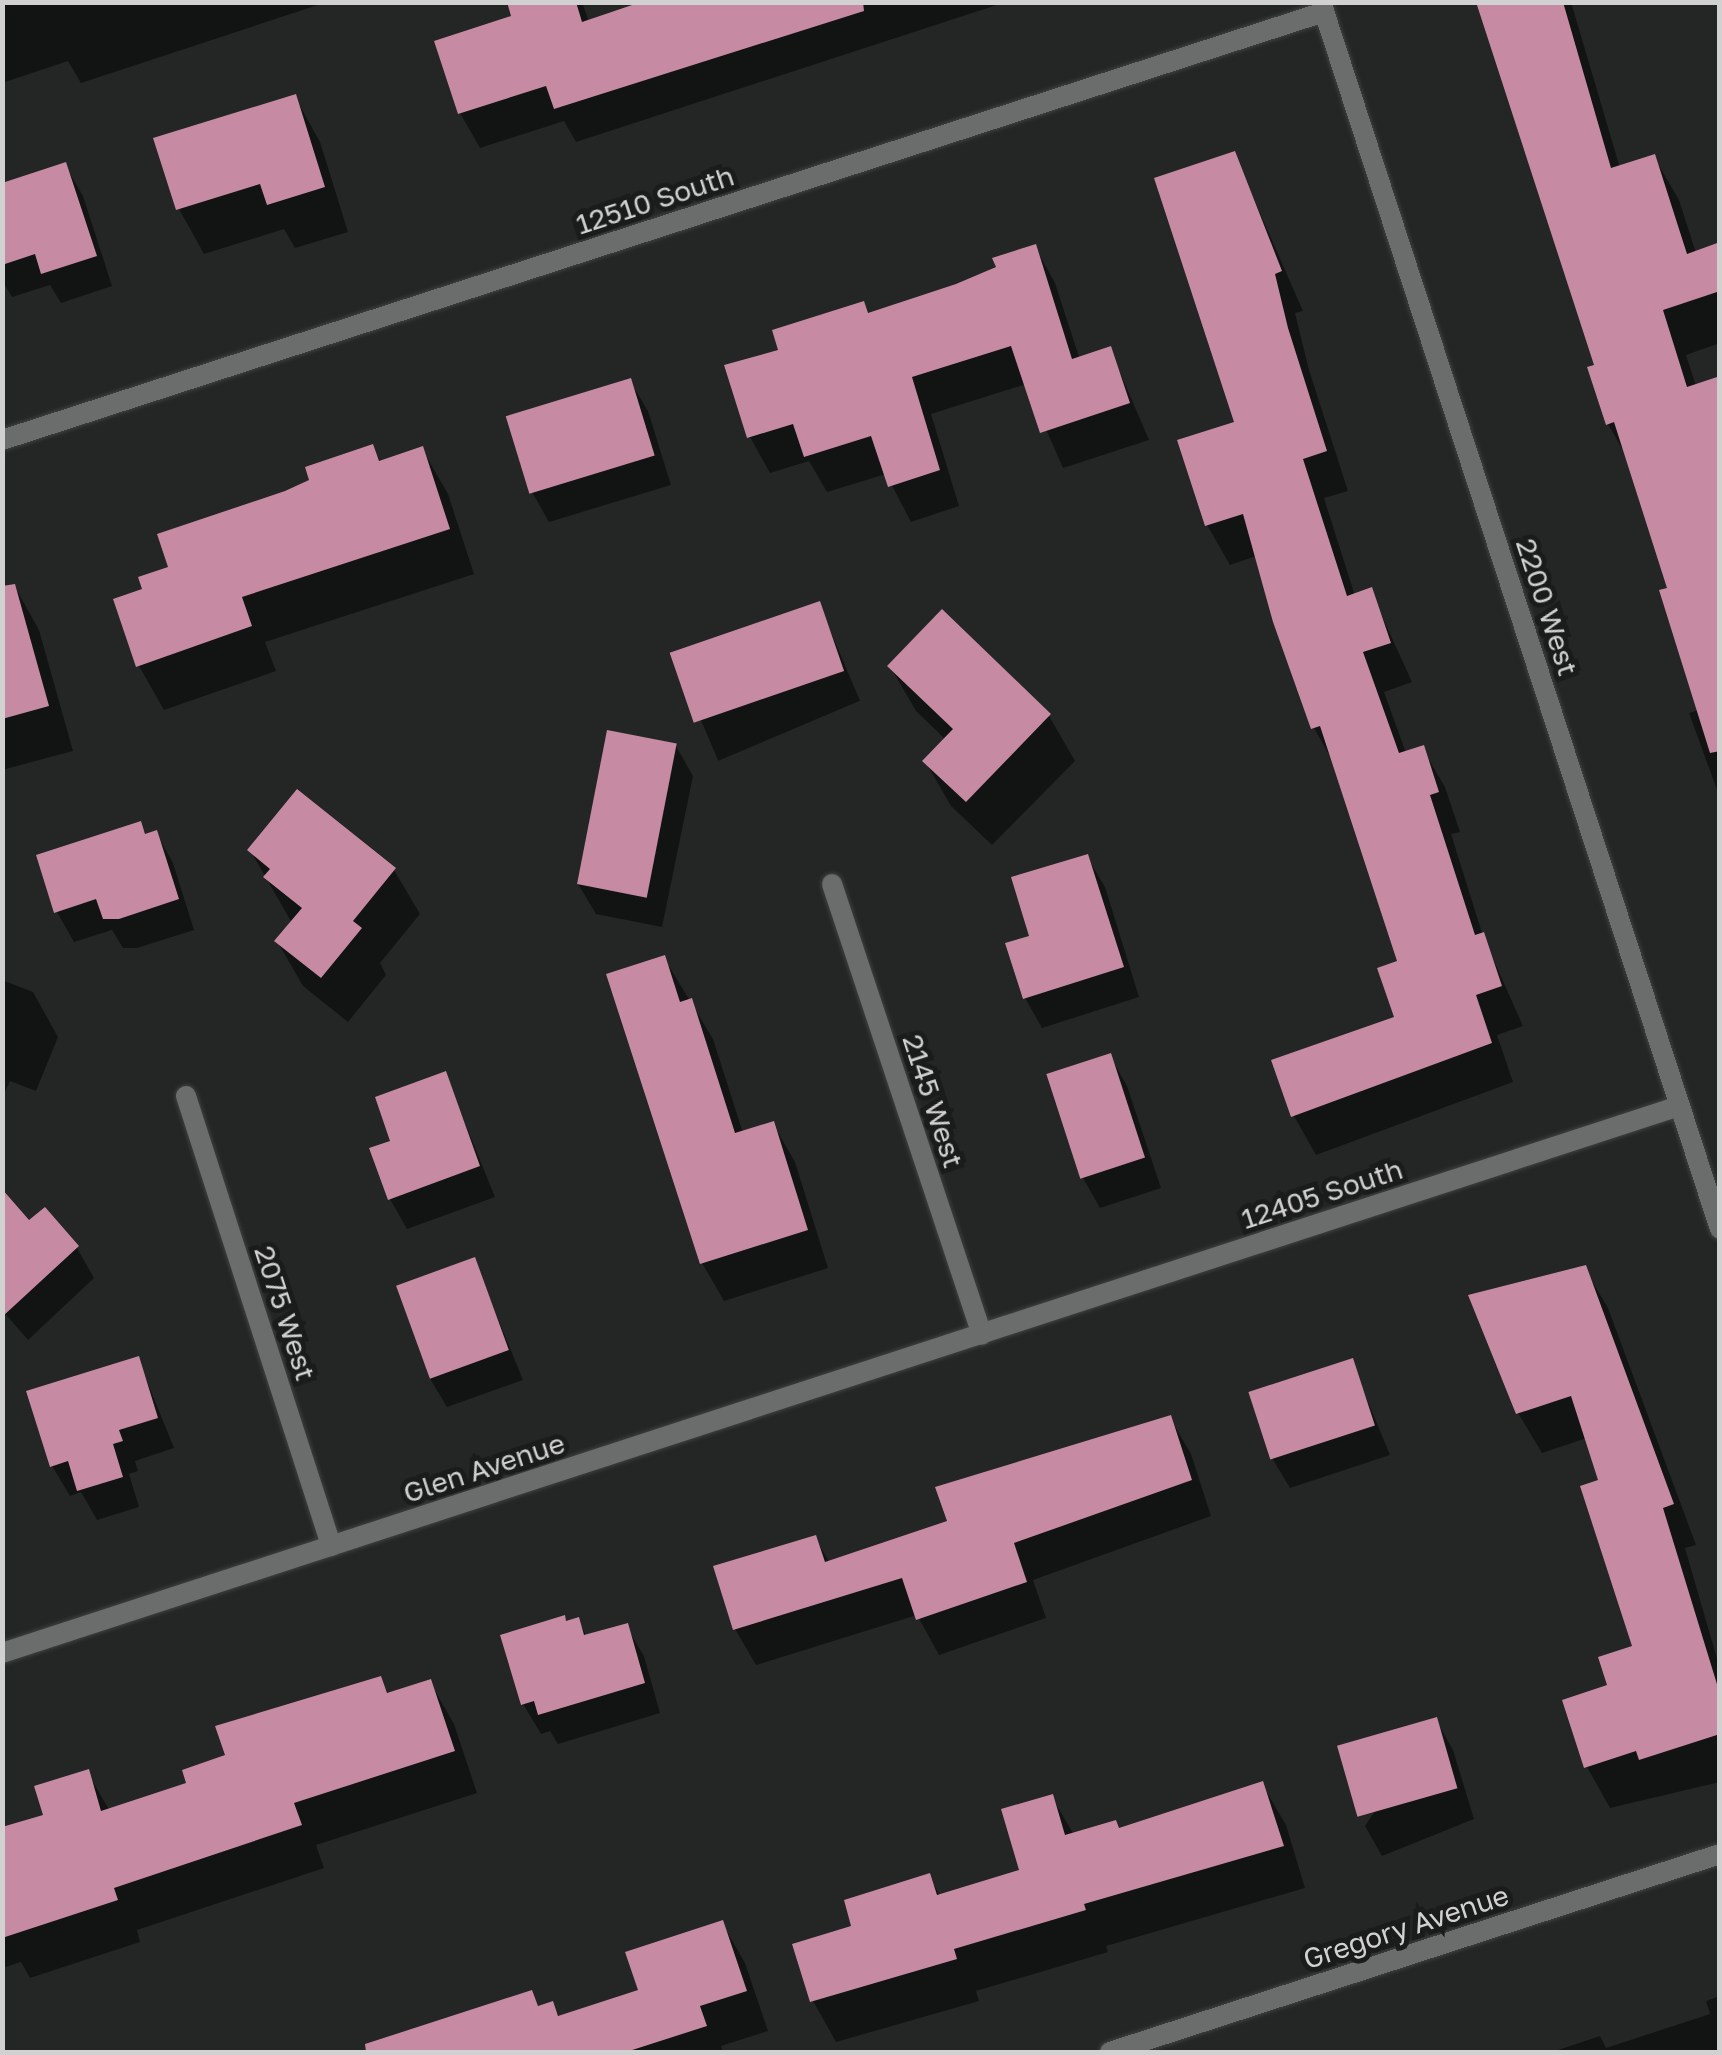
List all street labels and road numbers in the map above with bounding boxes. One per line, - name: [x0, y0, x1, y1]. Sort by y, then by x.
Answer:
- street label: 12510 South: [572, 159, 738, 241]
- street label: 2200 West: [1509, 534, 1585, 680]
- street label: 2145 West: [896, 1030, 970, 1172]
- street label: 12405 South: [1237, 1152, 1407, 1236]
- street label: 2075 West: [247, 1241, 323, 1385]
- street label: Glen Avenue: [399, 1426, 569, 1510]
- street label: Gregory Avenue: [1299, 1878, 1513, 1976]

